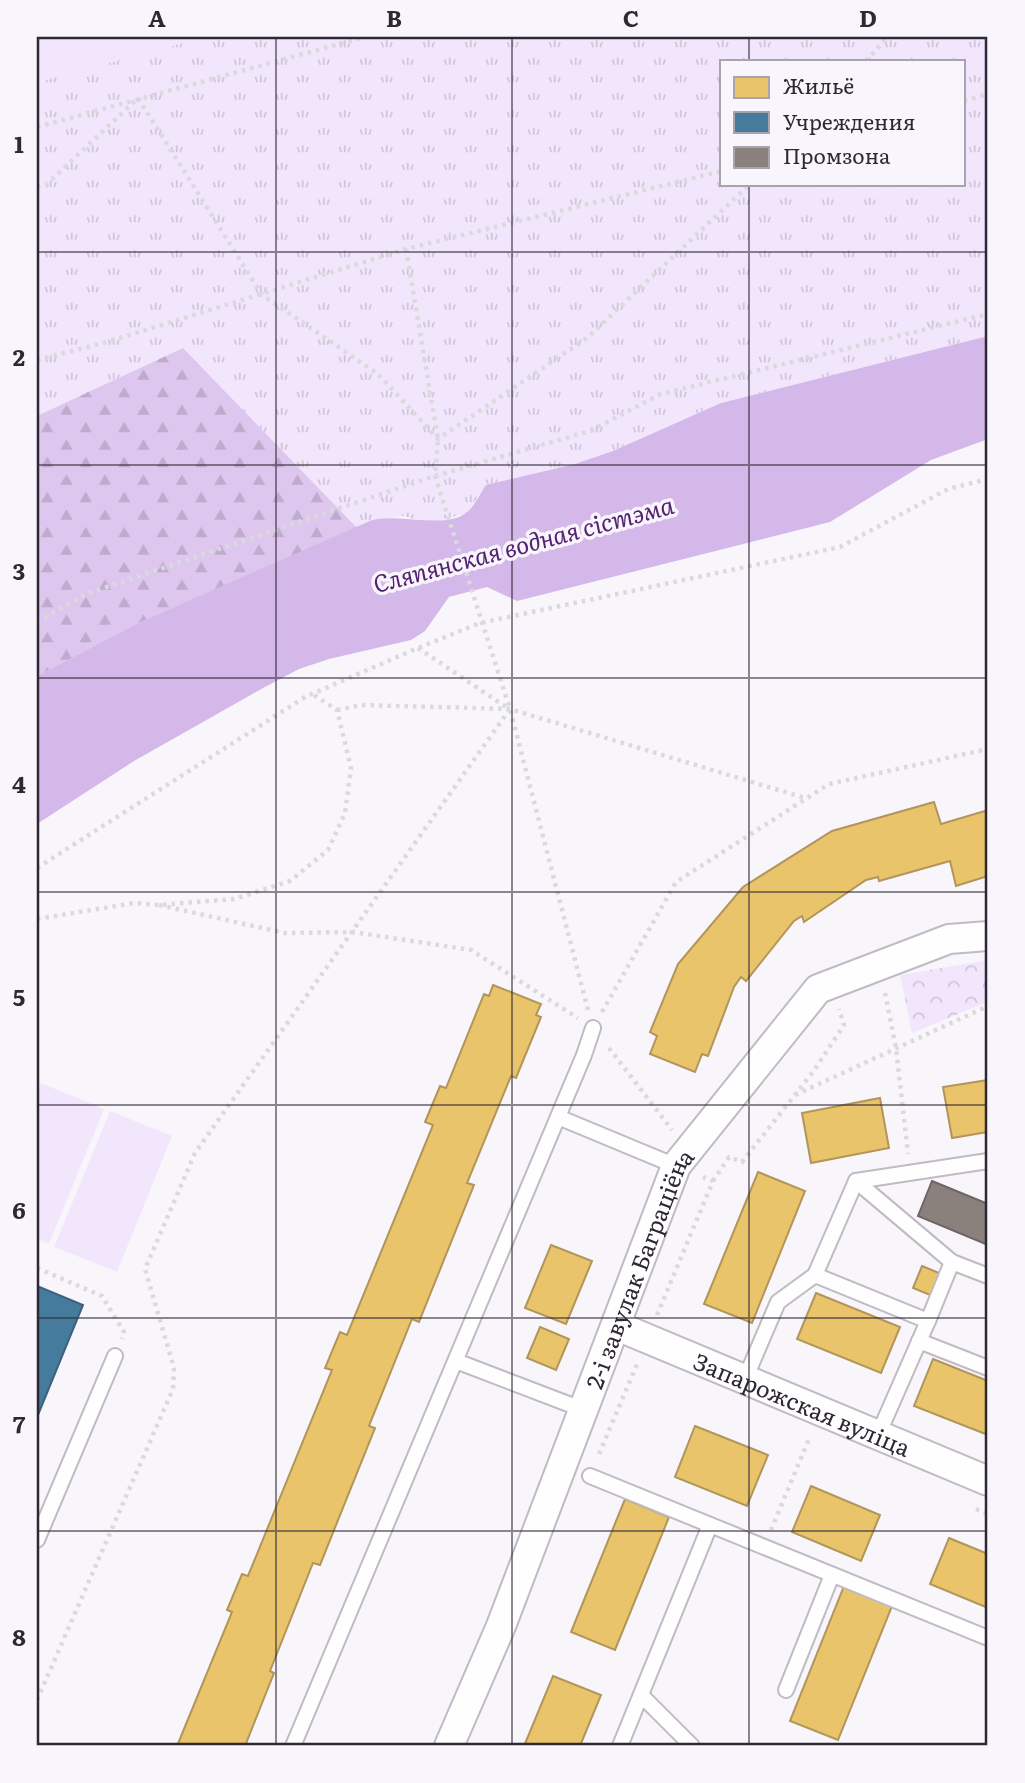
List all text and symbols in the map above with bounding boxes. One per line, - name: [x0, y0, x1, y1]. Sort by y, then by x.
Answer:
- text: A: [148, 0, 166, 34]
- text: B: [386, 0, 402, 34]
- text: C: [623, 0, 639, 34]
- text: D: [859, 0, 877, 34]
- legend: [720, 60, 965, 186]
- text: Жильё: [783, 69, 854, 100]
- text: Учреждения: [783, 105, 915, 136]
- text: 1: [14, 126, 24, 160]
- text: Промзона: [783, 139, 891, 170]
- text: 2: [13, 339, 25, 373]
- water label: Сляпянская водная сістэма: [369, 486, 678, 600]
- text: 3: [13, 553, 25, 587]
- text: 4: [12, 766, 26, 800]
- text: 5: [13, 979, 25, 1013]
- street label: 2-і завулак Баграціёна: [576, 1140, 701, 1393]
- text: 6: [12, 1192, 26, 1226]
- street label: Запарожская вуліца: [689, 1343, 917, 1464]
- text: 7: [13, 1406, 26, 1440]
- text: 8: [12, 1619, 26, 1653]

